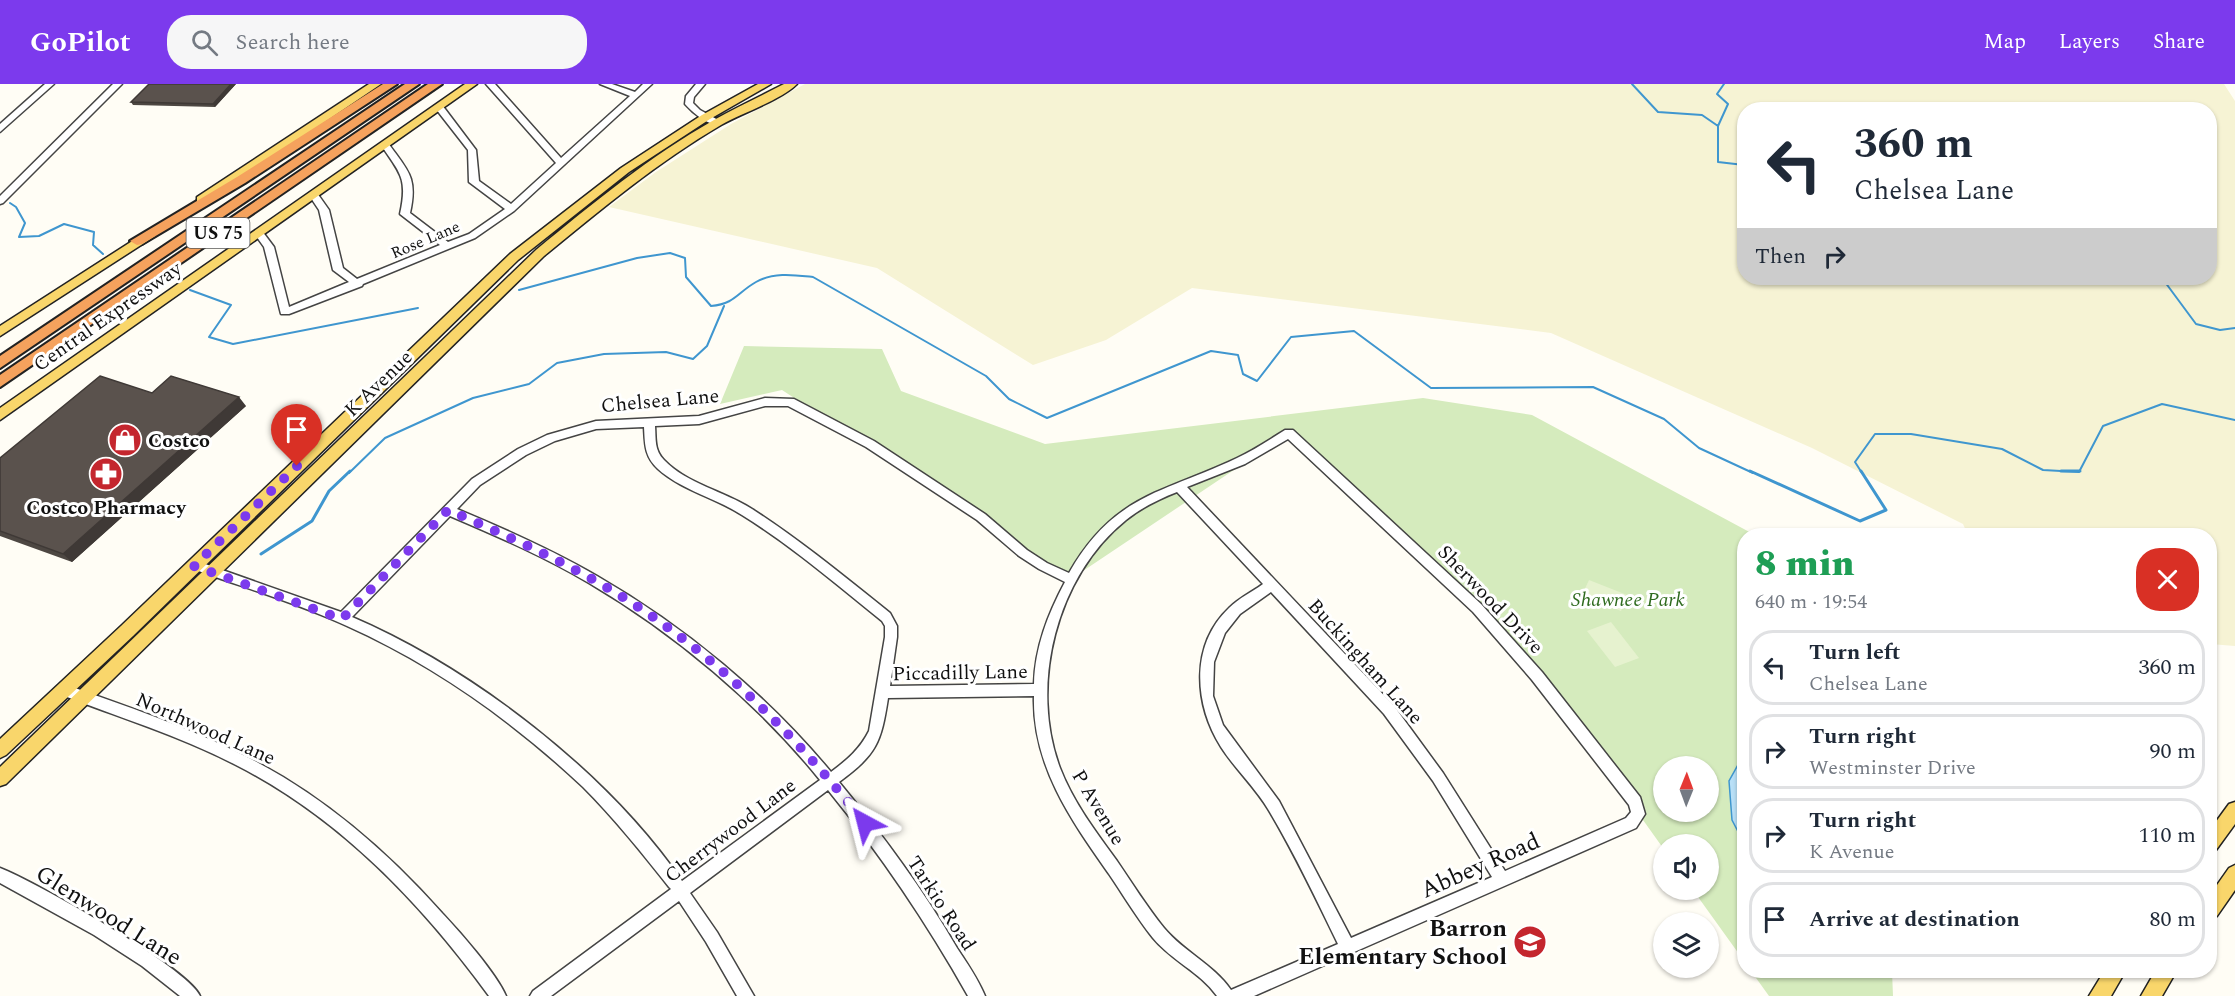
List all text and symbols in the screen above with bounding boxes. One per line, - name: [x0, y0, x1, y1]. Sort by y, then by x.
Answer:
- search box: [167, 15, 587, 69]
- text: GoPilot: [30, 21, 131, 64]
- icon: search: [188, 26, 221, 59]
- text: Search here: [236, 26, 350, 59]
- text: Map: [1984, 26, 2026, 58]
- text: Layers: [2059, 26, 2120, 58]
- text: Share: [2153, 26, 2205, 58]
- text: 360 m: [1854, 113, 1973, 176]
- icon: left: [1755, 126, 1833, 204]
- text: Chelsea Lane: [1854, 170, 2014, 212]
- street label: Rose Lane: [387, 215, 464, 265]
- road number: US 75: [186, 218, 250, 248]
- text: Then: [1755, 240, 1806, 273]
- icon: right: [1818, 240, 1851, 273]
- street label: Central Expressway: [27, 253, 189, 379]
- street label: K Avenue: [338, 343, 420, 424]
- street label: Chelsea Lane: [600, 381, 721, 421]
- pin: [271, 404, 322, 466]
- icon: arrive: [280, 413, 313, 446]
- shop icon: Costco: [107, 422, 143, 458]
- place label: Costco: [148, 426, 210, 456]
- pharmacy icon: Costco Pharmacy: [88, 456, 124, 492]
- place label: Costco Pharmacy: [26, 493, 187, 523]
- text: 8 min: [1755, 537, 1855, 592]
- street label: Sherwood Drive: [1430, 538, 1550, 661]
- button: close: [2136, 548, 2199, 611]
- park label: Shawnee Park: [1571, 585, 1685, 615]
- text: 640 m · 19:54: [1755, 587, 1867, 617]
- street label: Buckingham Lane: [1300, 592, 1430, 731]
- text: Turn left: [1809, 636, 1901, 669]
- icon: left: [1758, 651, 1791, 684]
- text: 360 m: [2139, 651, 2196, 684]
- street label: Piccadilly Lane: [892, 657, 1028, 689]
- text: Chelsea Lane: [1809, 669, 1928, 699]
- street label: Northwood Lane: [131, 685, 280, 773]
- text: Turn right: [1809, 720, 1916, 753]
- icon: right: [1758, 735, 1791, 768]
- text: 90 m: [2150, 735, 2196, 768]
- text: Westminster Drive: [1809, 753, 1976, 783]
- north arrow: [1653, 756, 1719, 822]
- map controls: [1653, 756, 1719, 978]
- street label: P Avenue: [1064, 764, 1133, 851]
- street label: Cherrywood Lane: [658, 771, 803, 890]
- position arrow: [833, 791, 897, 855]
- text: Turn right: [1809, 804, 1916, 837]
- icon: right: [1758, 819, 1791, 852]
- text: 110 m: [2139, 819, 2196, 852]
- street label: Abbey Road: [1415, 824, 1546, 908]
- button: sound: [1653, 834, 1719, 900]
- text: K Avenue: [1809, 837, 1894, 867]
- street label: Tarkio Road: [899, 850, 983, 957]
- street label: Glenwood Lane: [28, 856, 189, 975]
- icon: arrive: [1758, 903, 1791, 936]
- text: Arrive at destination: [1809, 903, 2020, 936]
- text: 80 m: [2150, 903, 2196, 936]
- place label: Barron Elementary School: [1298, 911, 1507, 975]
- button: layers: [1653, 912, 1719, 978]
- school or university icon: Barron Elementary School: [1512, 924, 1548, 960]

